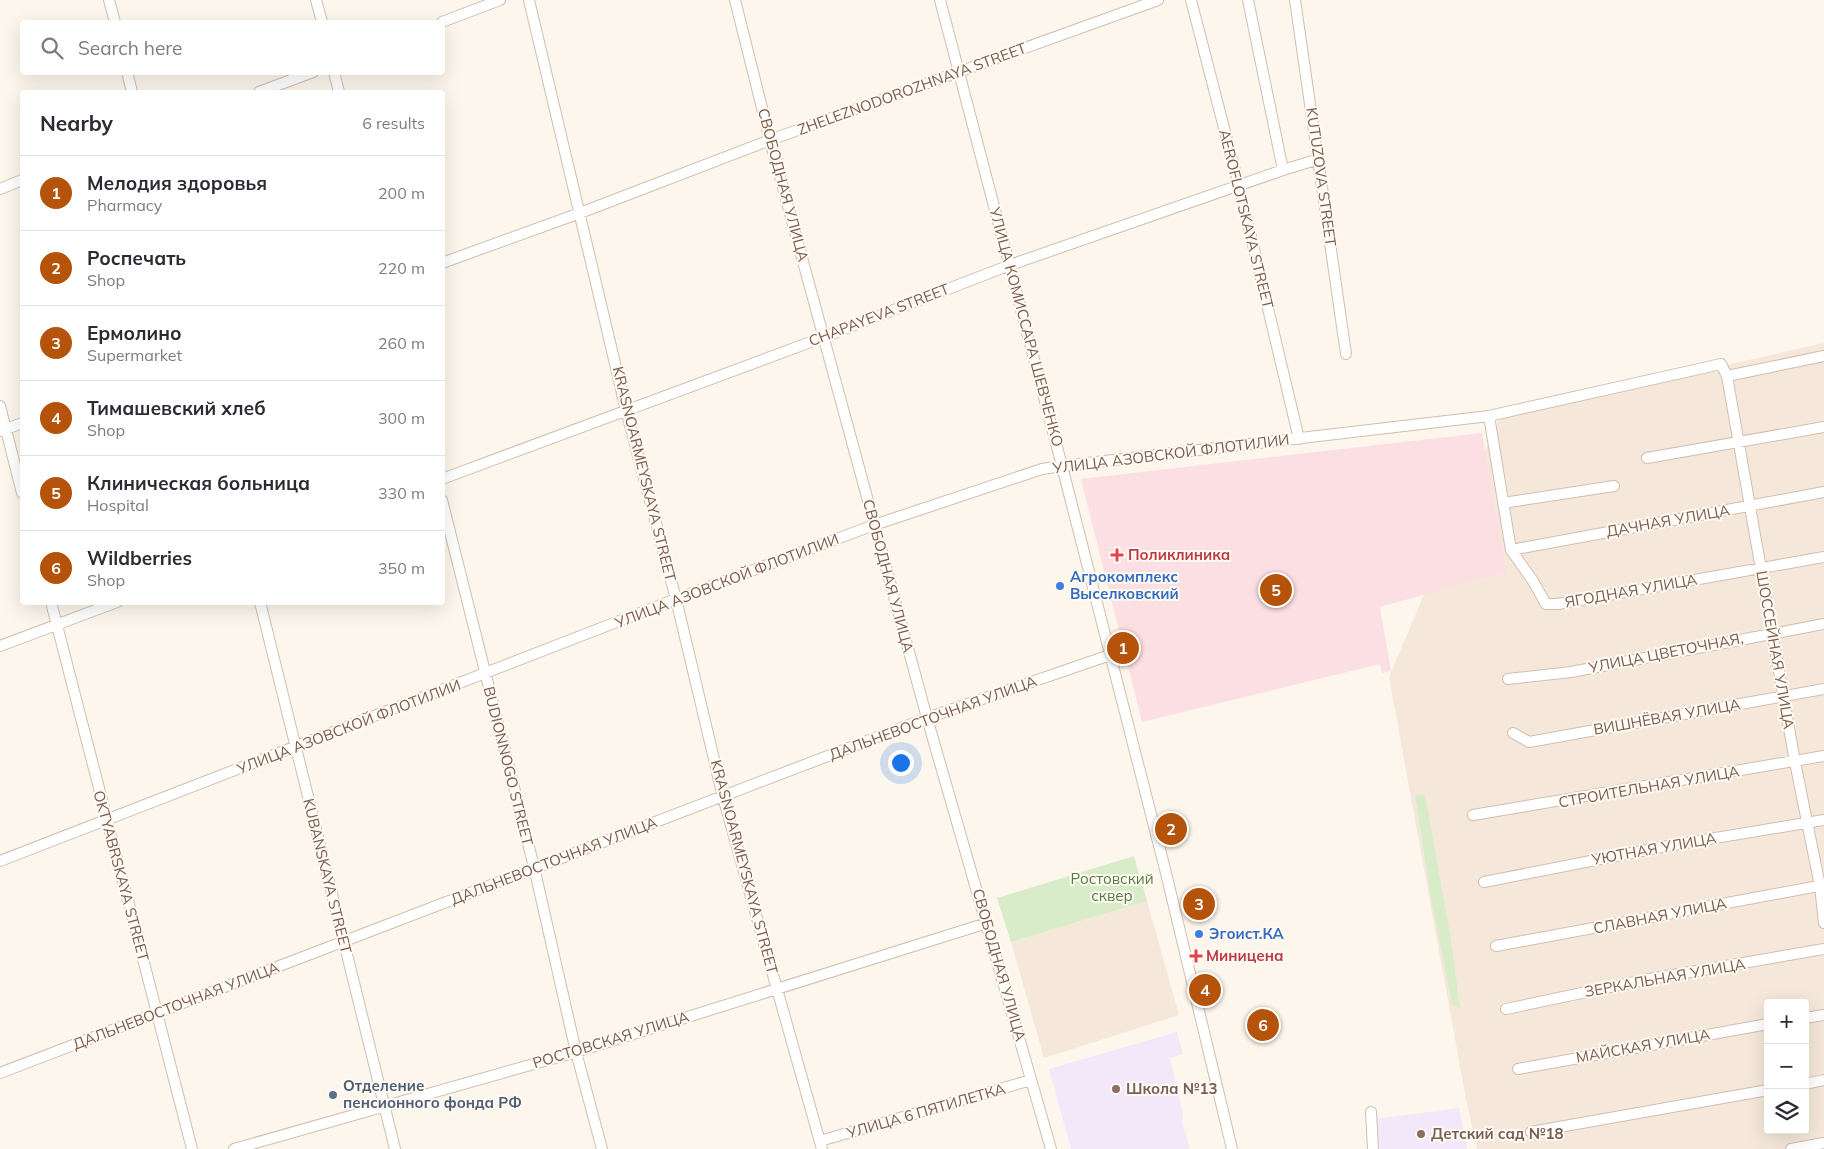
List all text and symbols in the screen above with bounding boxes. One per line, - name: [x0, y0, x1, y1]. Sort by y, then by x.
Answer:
- search box: [20, 20, 445, 75]
- icon: search: [38, 34, 66, 62]
- text: Search here: [78, 36, 182, 60]
- street label: ZHELEZNODOROZHNAYA STREET: [795, 38, 1029, 139]
- street label: СВОБОДНАЯ УЛИЦА: [754, 106, 813, 264]
- street label: KUTUZOVA STREET: [1302, 106, 1341, 248]
- text: Nearby: [40, 110, 113, 136]
- text: 6 results: [362, 113, 425, 133]
- street label: AEROFLOTSKAYA STREET: [1215, 127, 1278, 310]
- text: Мелодия здоровья: [87, 171, 267, 195]
- text: 1: [51, 183, 61, 203]
- text: 200 m: [378, 183, 425, 203]
- text: Pharmacy: [87, 195, 162, 215]
- street label: УЛИЦА КОМИССАРА ШЕВЧЕНКО: [985, 204, 1068, 449]
- text: Роспечать: [87, 246, 186, 270]
- text: 2: [51, 258, 61, 278]
- text: 220 m: [378, 258, 425, 278]
- text: Shop: [87, 270, 125, 290]
- street label: CHAPAYEVA STREET: [806, 279, 952, 350]
- text: Ермолино: [87, 321, 181, 345]
- text: 3: [51, 333, 61, 353]
- text: 260 m: [378, 333, 425, 353]
- text: Supermarket: [87, 345, 182, 365]
- street label: KRASNOARMEYSKAYA STREET: [609, 364, 680, 583]
- text: Тимашевский хлеб: [87, 396, 266, 420]
- text: 4: [51, 408, 61, 428]
- text: 300 m: [378, 408, 425, 428]
- text: Shop: [87, 420, 125, 440]
- street label: УЛИЦА АЗОВСКОЙ ФЛОТИЛИИ: [1050, 430, 1290, 478]
- text: Клиническая больница: [87, 471, 310, 495]
- text: 5: [51, 483, 61, 503]
- text: 330 m: [378, 483, 425, 503]
- text: Hospital: [87, 495, 149, 515]
- street label: СВОБОДНАЯ УЛИЦА: [859, 497, 918, 655]
- street label: ДАЧНАЯ УЛИЦА: [1605, 500, 1731, 541]
- street label: УЛИЦА АЗОВСКОЙ ФЛОТИЛИИ: [611, 529, 842, 632]
- place label: Поликлиника: [1128, 545, 1230, 564]
- text: Wildberries: [87, 546, 192, 570]
- marker: Поликлиника: [1110, 548, 1124, 562]
- text: 6: [51, 558, 61, 578]
- text: 350 m: [378, 558, 425, 578]
- place label: Агрокомплекс Выселковский: [1070, 567, 1179, 603]
- street label: ЯГОДНАЯ УЛИЦА: [1563, 569, 1699, 612]
- street label: ШОССЕЙНАЯ УЛИЦА: [1752, 569, 1799, 731]
- text: Shop: [87, 570, 125, 590]
- pin: 5: [1260, 571, 1292, 609]
- marker: Агрокомплекс Выселковский: [1054, 580, 1066, 592]
- street label: УЛИЦА ЦВЕТОЧНАЯ,: [1586, 628, 1745, 677]
- pin: 1: [1107, 629, 1139, 667]
- street label: ДАЛЬНЕВОСТОЧНАЯ УЛИЦА: [826, 671, 1039, 764]
- street label: УЛИЦА АЗОВСКОЙ ФЛОТИЛИИ: [233, 675, 464, 778]
- street label: BUDIONNOGO STREET: [480, 684, 537, 847]
- street label: ВИШНЁВАЯ УЛИЦА: [1592, 694, 1742, 739]
- your location: [888, 750, 914, 776]
- street label: KRASNOARMEYSKAYA STREET: [707, 758, 782, 976]
- street label: СТРОИТЕЛЬНАЯ УЛИЦА: [1557, 761, 1741, 812]
- street label: OKTYABRSKAYA STREET: [90, 788, 153, 963]
- street label: KUBANSKAYA STREET: [299, 796, 356, 955]
- pin: 2: [1155, 810, 1187, 848]
- street label: ДАЛЬНЕВОСТОЧНАЯ УЛИЦА: [448, 812, 660, 909]
- street label: УЮТНАЯ УЛИЦА: [1589, 828, 1718, 869]
- park label: Ростовский сквер: [1070, 869, 1154, 905]
- pin: 3: [1183, 885, 1215, 923]
- street label: СВОБОДНАЯ УЛИЦА: [969, 886, 1030, 1043]
- street label: СЛАВНАЯ УЛИЦА: [1592, 893, 1728, 938]
- place label: Эгоист.КА: [1209, 924, 1285, 943]
- marker: Эгоист.КА: [1193, 928, 1205, 940]
- place label: Миницена: [1206, 946, 1284, 965]
- marker: Миницена: [1190, 950, 1202, 962]
- street label: ЗЕРКАЛЬНАЯ УЛИЦА: [1583, 954, 1747, 1001]
- street label: ДАЛЬНЕВОСТОЧНАЯ УЛИЦА: [70, 957, 282, 1054]
- pin: 4: [1189, 971, 1221, 1009]
- map controls: [1764, 999, 1809, 1134]
- button: +: [1764, 999, 1809, 1044]
- pin: 6: [1247, 1006, 1279, 1044]
- street label: РОСТОВСКАЯ УЛИЦА: [530, 1007, 691, 1072]
- street label: МАЙСКАЯ УЛИЦА: [1574, 1024, 1711, 1067]
- button: −: [1764, 1044, 1809, 1089]
- place label: Отделение пенсионного фонда РФ: [343, 1076, 522, 1112]
- street label: УЛИЦА 6 ПЯТИЛЕТКА: [843, 1079, 1007, 1143]
- place label: Школа №13: [1126, 1079, 1217, 1098]
- marker: Школа №13: [1110, 1083, 1122, 1095]
- marker: Отделение пенсионного фонда РФ: [327, 1089, 339, 1101]
- button: layers: [1764, 1089, 1809, 1134]
- place label: Детский сад №18: [1431, 1124, 1563, 1143]
- marker: Детский сад №18: [1415, 1128, 1427, 1140]

